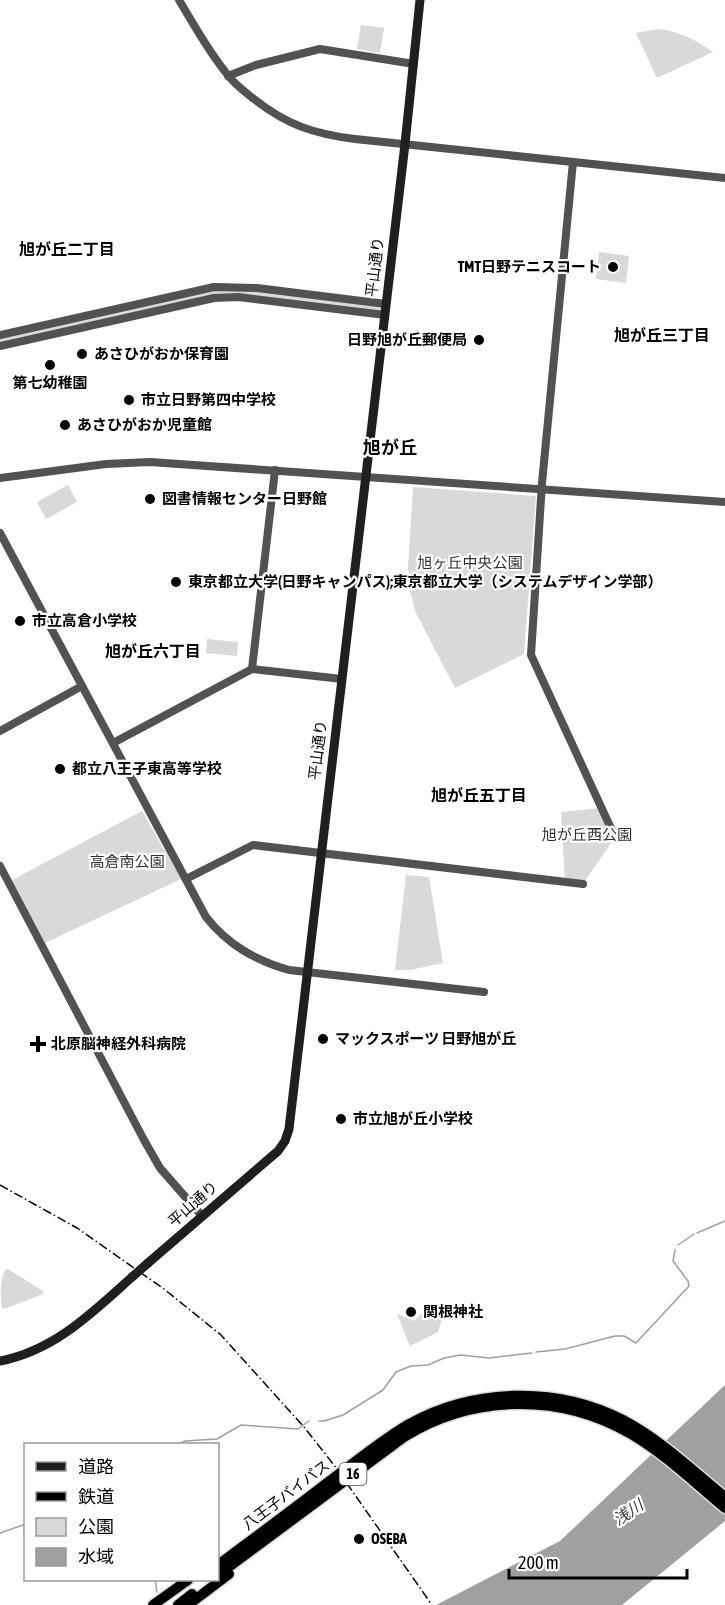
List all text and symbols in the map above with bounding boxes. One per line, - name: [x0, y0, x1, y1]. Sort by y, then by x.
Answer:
- street label: 平山通り: [362, 236, 387, 298]
- district label: 旭が丘二丁目: [19, 240, 115, 258]
- place label: TMT日野テニスコート: [458, 258, 601, 275]
- marker: TMT日野テニスコート: [606, 260, 620, 274]
- district label: 旭が丘三丁目: [614, 326, 710, 344]
- place label: 日野旭が丘郵便局: [347, 331, 467, 348]
- marker: 日野旭が丘郵便局: [472, 333, 486, 347]
- place label: あさひがおか保育園: [94, 345, 229, 362]
- marker: あさひがおか保育園: [75, 347, 89, 361]
- marker: 第七幼稚園: [43, 358, 57, 372]
- place label: 第七幼稚園: [12, 374, 88, 391]
- place label: 市立日野第四中学校: [141, 391, 276, 408]
- marker: 市立日野第四中学校: [122, 393, 136, 407]
- place label: あさひがおか児童館: [77, 416, 212, 433]
- marker: あさひがおか児童館: [58, 418, 72, 432]
- district label: 旭が丘: [363, 437, 417, 458]
- place label: 図書情報センター日野館: [162, 490, 327, 507]
- marker: 図書情報センター日野館: [143, 492, 157, 506]
- park label: 旭ヶ丘中央公園: [417, 554, 523, 571]
- place label: 東京都立大学(日野キャンパス);東京都立大学（システムデザイン学部）: [188, 573, 662, 590]
- marker: 東京都立大学(日野キャンパス);東京都立大学（システムデザイン学部）: [169, 575, 183, 589]
- place label: 市立高倉小学校: [32, 612, 137, 629]
- marker: 市立高倉小学校: [13, 614, 27, 628]
- district label: 旭が丘六丁目: [105, 642, 201, 660]
- street label: 平山通り: [305, 719, 330, 781]
- place label: 都立八王子東高等学校: [72, 760, 222, 777]
- marker: 都立八王子東高等学校: [53, 762, 67, 776]
- district label: 旭が丘五丁目: [431, 786, 527, 804]
- park label: 旭が丘西公園: [542, 826, 632, 843]
- park label: 高倉南公園: [89, 853, 165, 870]
- place label: マックスポーツ 日野旭が丘: [335, 1030, 516, 1047]
- marker: マックスポーツ 日野旭が丘: [316, 1032, 330, 1046]
- marker: 北原脳神経外科病院: [29, 1035, 47, 1053]
- place label: 北原脳神経外科病院: [51, 1035, 186, 1052]
- place label: 市立旭が丘小学校: [353, 1110, 473, 1127]
- marker: 市立旭が丘小学校: [334, 1112, 348, 1126]
- street label: 平山通り: [164, 1178, 221, 1230]
- place label: 関根神社: [423, 1303, 483, 1320]
- marker: 関根神社: [404, 1305, 418, 1319]
- legend: [24, 1443, 219, 1581]
- text: 道路: [78, 1456, 114, 1477]
- street label: 八王子バイパス: [239, 1456, 333, 1533]
- road number: 16: [340, 1463, 366, 1485]
- text: 鉄道: [78, 1486, 114, 1507]
- water label: 浅川: [610, 1494, 648, 1528]
- text: 公園: [78, 1516, 114, 1537]
- place label: OSEBA: [371, 1530, 408, 1547]
- marker: OSEBA: [352, 1532, 366, 1546]
- scale bar: [509, 1542, 688, 1580]
- text: 水域: [78, 1546, 114, 1567]
- text: 200 m: [518, 1552, 559, 1573]

